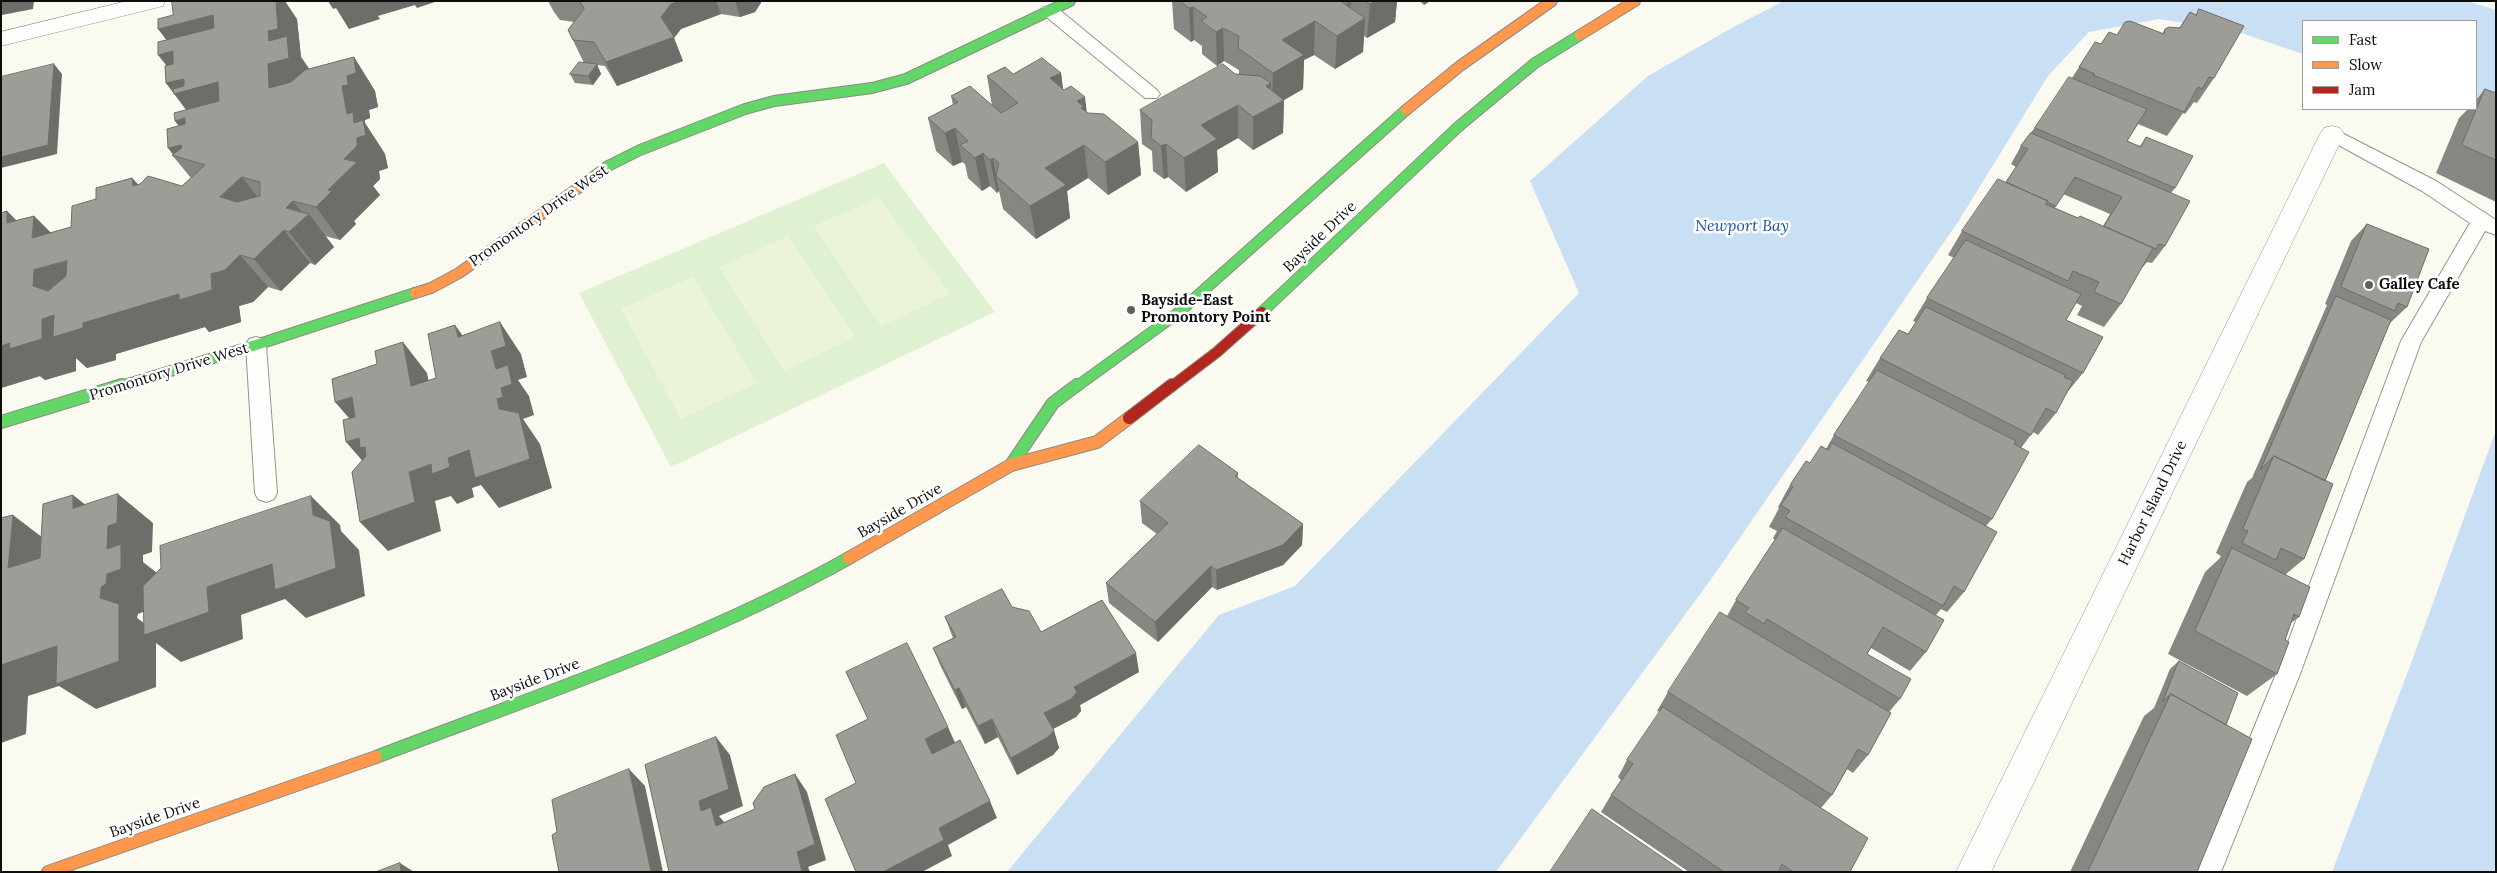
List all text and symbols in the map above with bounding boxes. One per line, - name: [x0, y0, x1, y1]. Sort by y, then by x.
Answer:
- legend: [2302, 20, 2477, 110]
- text: Fast: [2349, 30, 2377, 49]
- text: Slow: [2349, 55, 2382, 74]
- text: Jam: [2349, 80, 2376, 99]
- street label: Promontory Drive West: [466, 161, 612, 271]
- street label: Bayside Drive: [1280, 198, 1360, 276]
- water label: Newport Bay: [1695, 216, 1789, 236]
- place label: Galley Cafe: [2379, 276, 2459, 294]
- marker: Galley Cafe: [2363, 279, 2375, 291]
- place label: Bayside-East Promontory Point: [1141, 292, 1271, 327]
- marker: Bayside-East Promontory Point: [1125, 304, 1137, 316]
- street label: Promontory Drive West: [87, 339, 251, 405]
- street label: Harbor Island Drive: [2115, 438, 2191, 568]
- street label: Bayside Drive: [855, 480, 945, 542]
- street label: Bayside Drive: [488, 655, 582, 705]
- street label: Bayside Drive: [107, 794, 203, 842]

